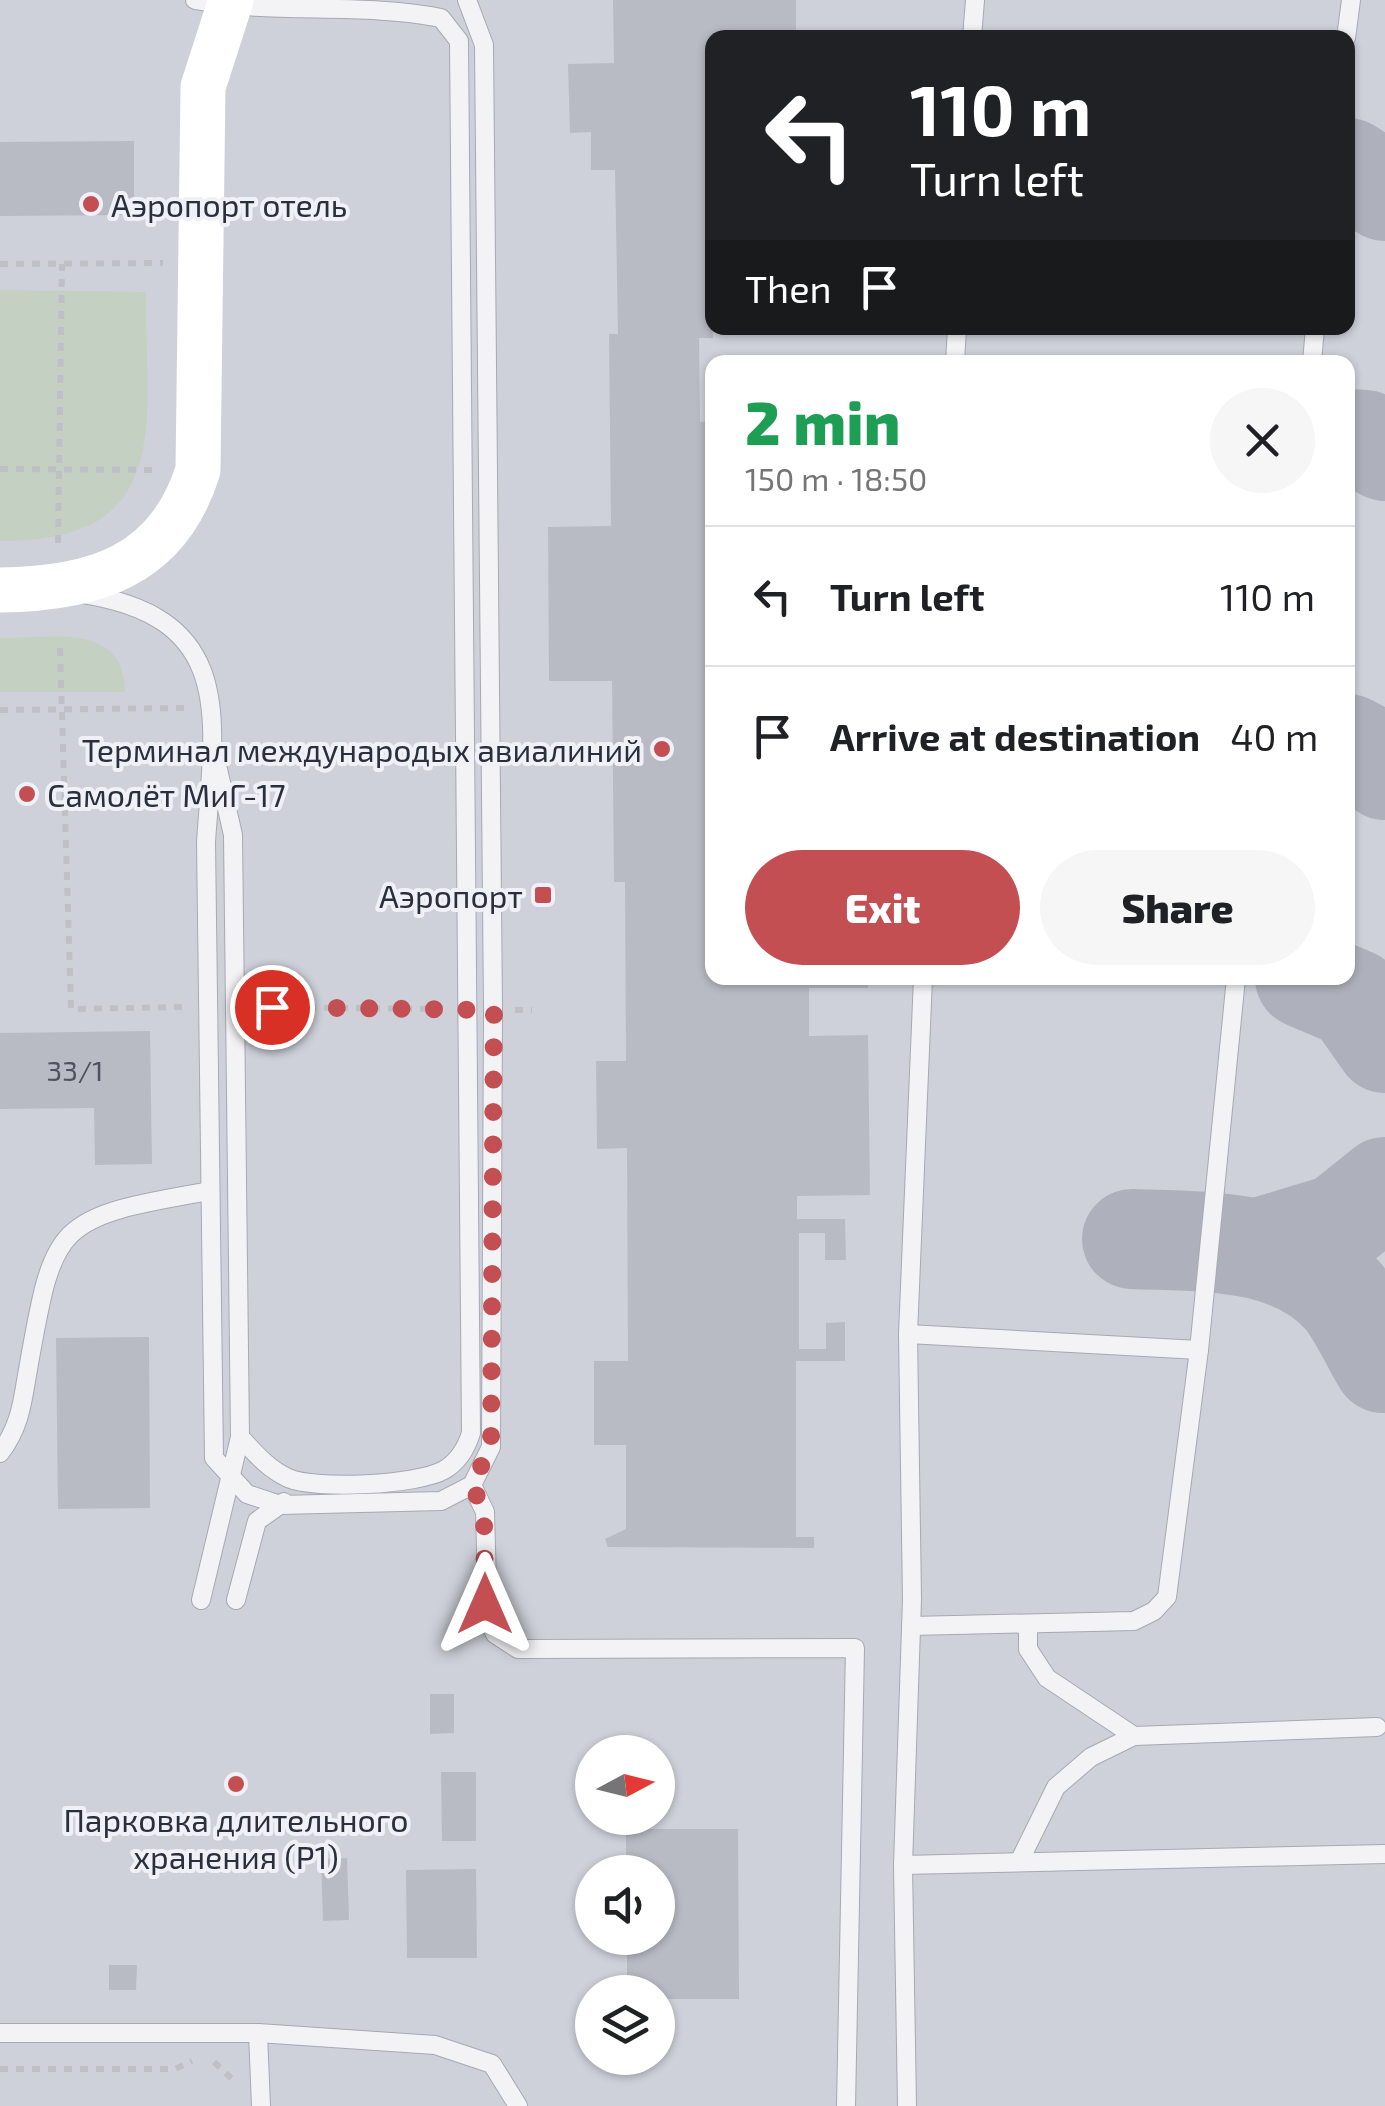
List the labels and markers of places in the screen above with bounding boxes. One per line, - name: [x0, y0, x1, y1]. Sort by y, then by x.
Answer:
- place label: Аэропорт отель: [111, 185, 347, 223]
- marker: Аэропорт отель: [80, 193, 102, 215]
- place label: Терминал международых авиалиний: [82, 730, 642, 769]
- marker: Терминал международых авиалиний: [651, 738, 673, 760]
- place label: Самолёт МиГ-17: [47, 775, 286, 813]
- marker: Самолёт МиГ-17: [16, 783, 38, 805]
- place label: Аэропорт: [379, 876, 523, 914]
- marker: Аэропорт: [532, 884, 554, 906]
- pin: [230, 965, 315, 1050]
- marker: Парковка длительного хранения (P1): [225, 1773, 247, 1795]
- place label: Парковка длительного хранения (P1): [63, 1800, 409, 1875]

